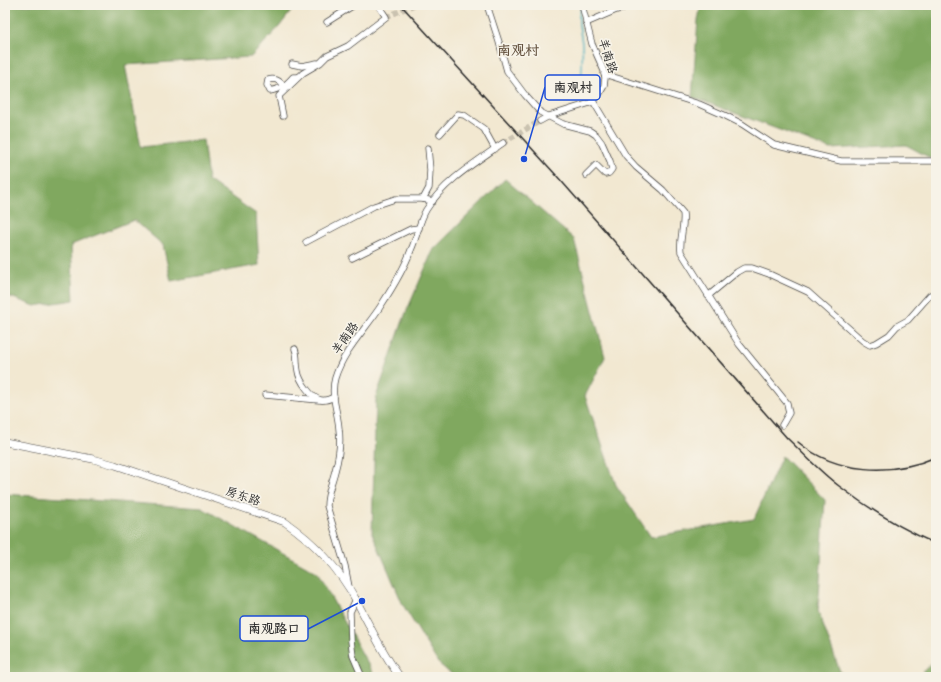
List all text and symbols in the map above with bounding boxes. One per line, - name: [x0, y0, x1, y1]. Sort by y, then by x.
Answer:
- street label: 羊南路: [592, 35, 624, 77]
- district label: 南观村: [497, 38, 539, 63]
- callout: 南观村: [545, 75, 600, 100]
- text: 南观村: [553, 76, 593, 99]
- street label: 羊南路: [326, 317, 364, 359]
- street label: 房东路: [222, 480, 264, 512]
- callout: 南观路口: [240, 616, 308, 641]
- text: 南观路口: [248, 617, 300, 640]

